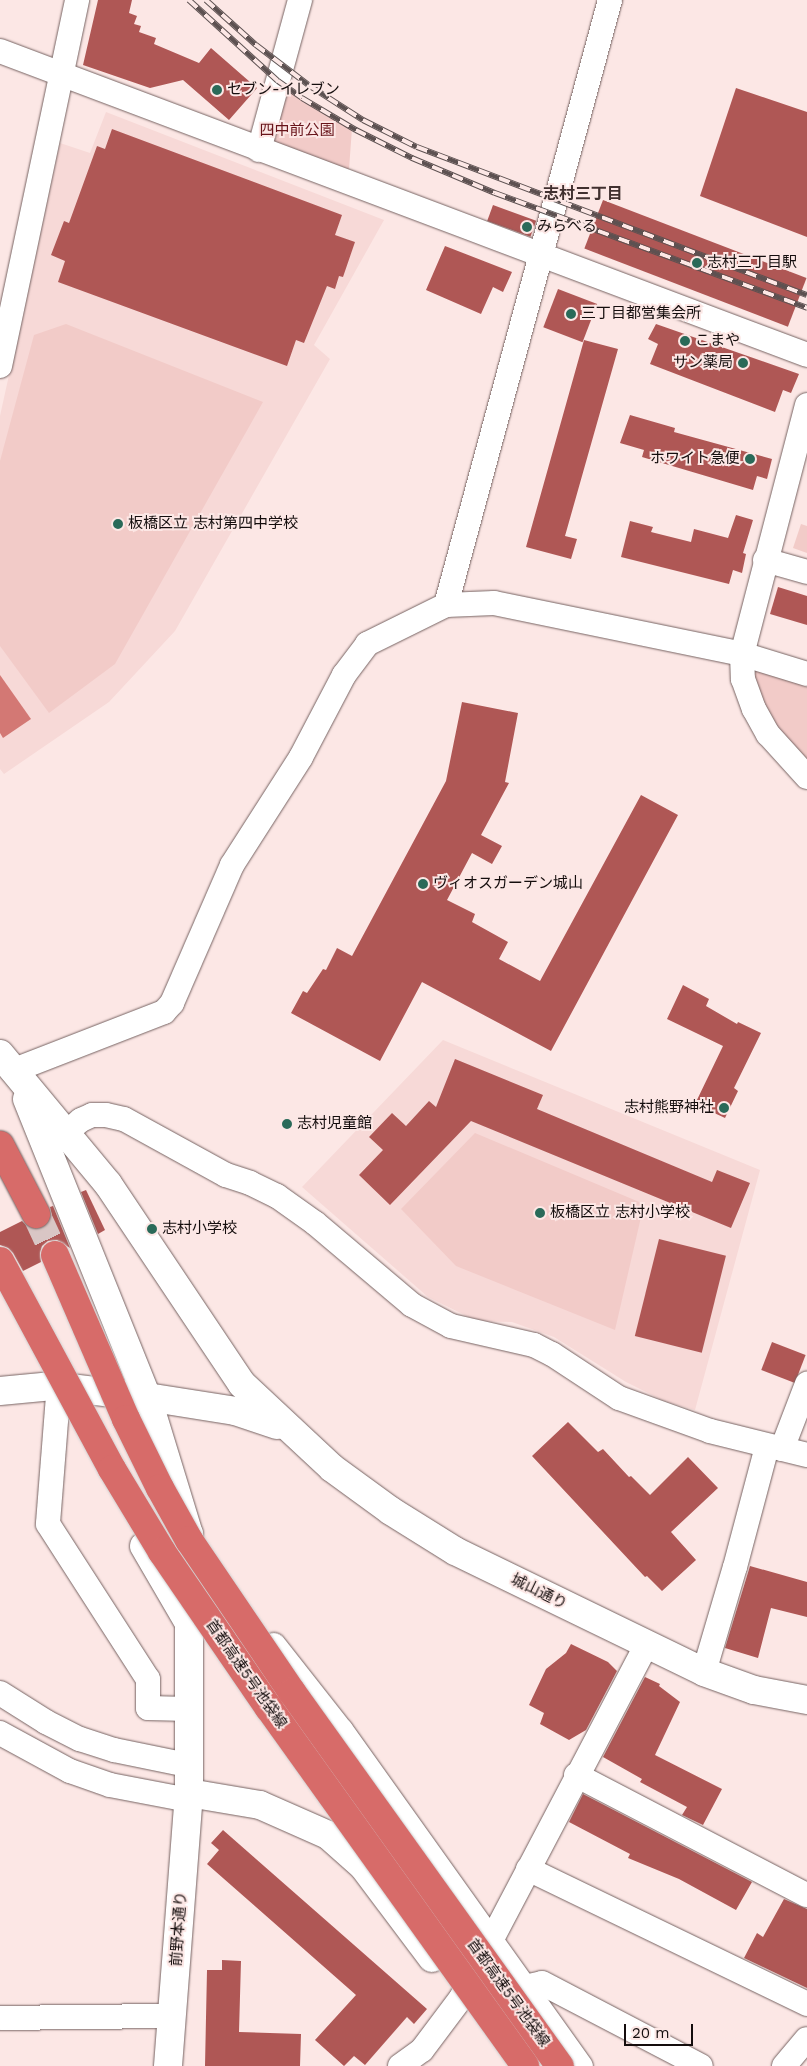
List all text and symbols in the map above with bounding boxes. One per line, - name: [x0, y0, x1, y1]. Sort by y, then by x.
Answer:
- place label: セブン-イレブン: [227, 81, 340, 99]
- marker: セブン-イレブン: [211, 84, 223, 96]
- park label: 四中前公園: [260, 122, 334, 140]
- district label: 志村三丁目: [543, 184, 623, 204]
- place label: みらべる: [537, 218, 597, 236]
- marker: みらべる: [521, 221, 533, 233]
- place label: 志村三丁目駅: [707, 254, 797, 272]
- marker: 志村三丁目駅: [691, 257, 703, 269]
- place label: 三丁目都営集会所: [581, 305, 701, 323]
- marker: 三丁目都営集会所: [565, 308, 577, 320]
- place label: こまや: [695, 332, 740, 350]
- marker: こまや: [679, 335, 691, 347]
- place label: サン薬局: [673, 354, 733, 372]
- marker: サン薬局: [737, 357, 749, 369]
- place label: ホワイト急便: [650, 450, 740, 468]
- marker: ホワイト急便: [744, 453, 756, 465]
- place label: 板橋区立 志村第四中学校: [128, 515, 298, 533]
- marker: 板橋区立 志村第四中学校: [112, 518, 124, 530]
- place label: ヴィオスガーデン城山: [433, 875, 583, 893]
- marker: ヴィオスガーデン城山: [417, 878, 429, 890]
- place label: 志村熊野神社: [624, 1099, 714, 1117]
- marker: 志村熊野神社: [718, 1102, 730, 1114]
- place label: 志村児童館: [297, 1115, 372, 1133]
- marker: 志村児童館: [281, 1118, 293, 1130]
- place label: 板橋区立 志村小学校: [550, 1204, 690, 1222]
- marker: 板橋区立 志村小学校: [534, 1207, 546, 1219]
- place label: 志村小学校: [162, 1220, 237, 1238]
- marker: 志村小学校: [146, 1223, 158, 1235]
- street label: 城山通り: [508, 1571, 570, 1613]
- street label: 首都高速5号池袋線: [202, 1616, 290, 1732]
- street label: 前野本通り: [167, 1891, 191, 1967]
- street label: 首都高速5号池袋線: [463, 1936, 553, 2050]
- scale bar: [627, 2014, 696, 2046]
- text: 20 m: [632, 2024, 670, 2042]

